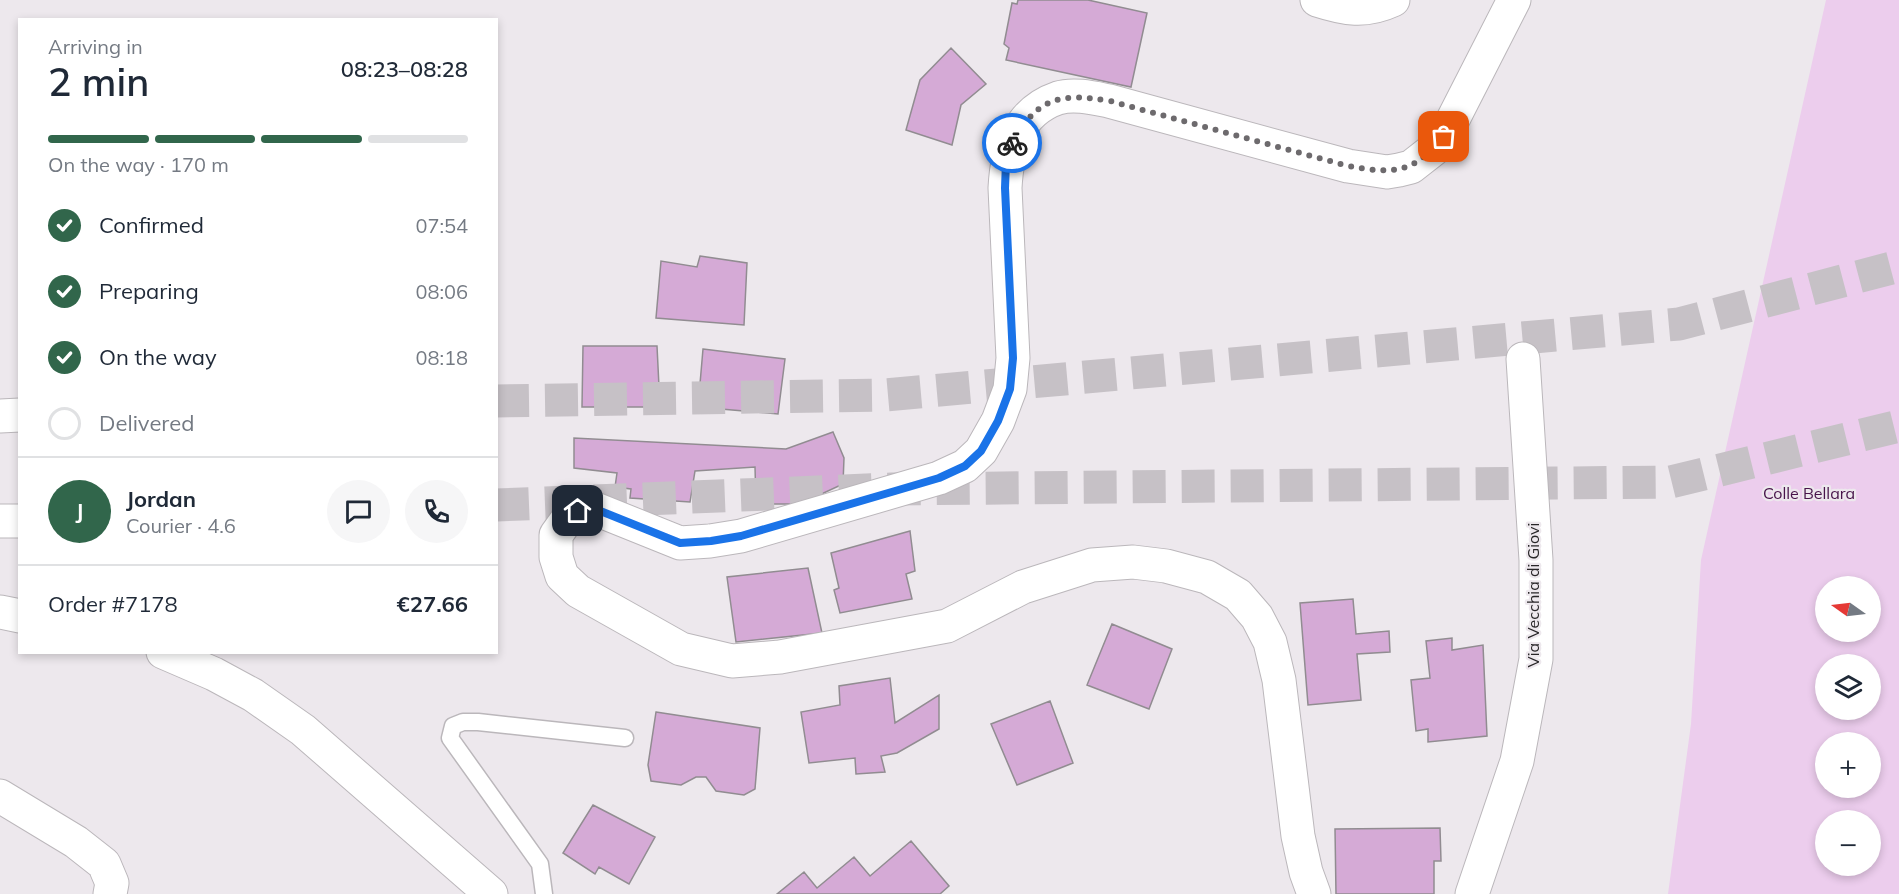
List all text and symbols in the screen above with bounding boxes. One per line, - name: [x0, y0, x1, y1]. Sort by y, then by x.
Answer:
- text: Arriving in: [48, 34, 143, 59]
- text: 08:23–08:28: [341, 55, 468, 83]
- text: 2 min: [48, 57, 149, 106]
- pin: [1418, 111, 1469, 162]
- courier: [982, 113, 1042, 173]
- icon: bag: [1427, 120, 1460, 153]
- icon: bike: [996, 127, 1029, 160]
- text: On the way · 170 m: [48, 152, 229, 177]
- icon: check: [48, 209, 81, 242]
- text: Confirmed: [99, 211, 204, 239]
- text: 07:54: [415, 213, 468, 238]
- icon: check: [48, 275, 81, 308]
- text: Preparing: [99, 277, 199, 305]
- text: 08:06: [415, 279, 468, 304]
- icon: check: [48, 341, 81, 374]
- text: On the way: [99, 343, 217, 371]
- text: 08:18: [415, 345, 468, 370]
- text: Delivered: [99, 409, 194, 437]
- button: chat: [327, 480, 390, 543]
- button: phone: [405, 480, 468, 543]
- park label: Colle Bellara: [1763, 483, 1855, 503]
- text: Jordan: [126, 485, 196, 513]
- pin: [552, 485, 603, 536]
- icon: home: [561, 494, 594, 527]
- text: J: [76, 497, 83, 525]
- text: Courier · 4.6: [126, 513, 236, 538]
- street label: Via Vecchia di Giovi: [1523, 523, 1543, 667]
- north arrow: [1815, 576, 1881, 642]
- map controls: [1815, 576, 1881, 876]
- text: Order #7178: [48, 590, 178, 618]
- text: €27.66: [397, 590, 468, 618]
- button: layers: [1815, 654, 1881, 720]
- button: +: [1815, 732, 1881, 798]
- button: −: [1815, 810, 1881, 876]

